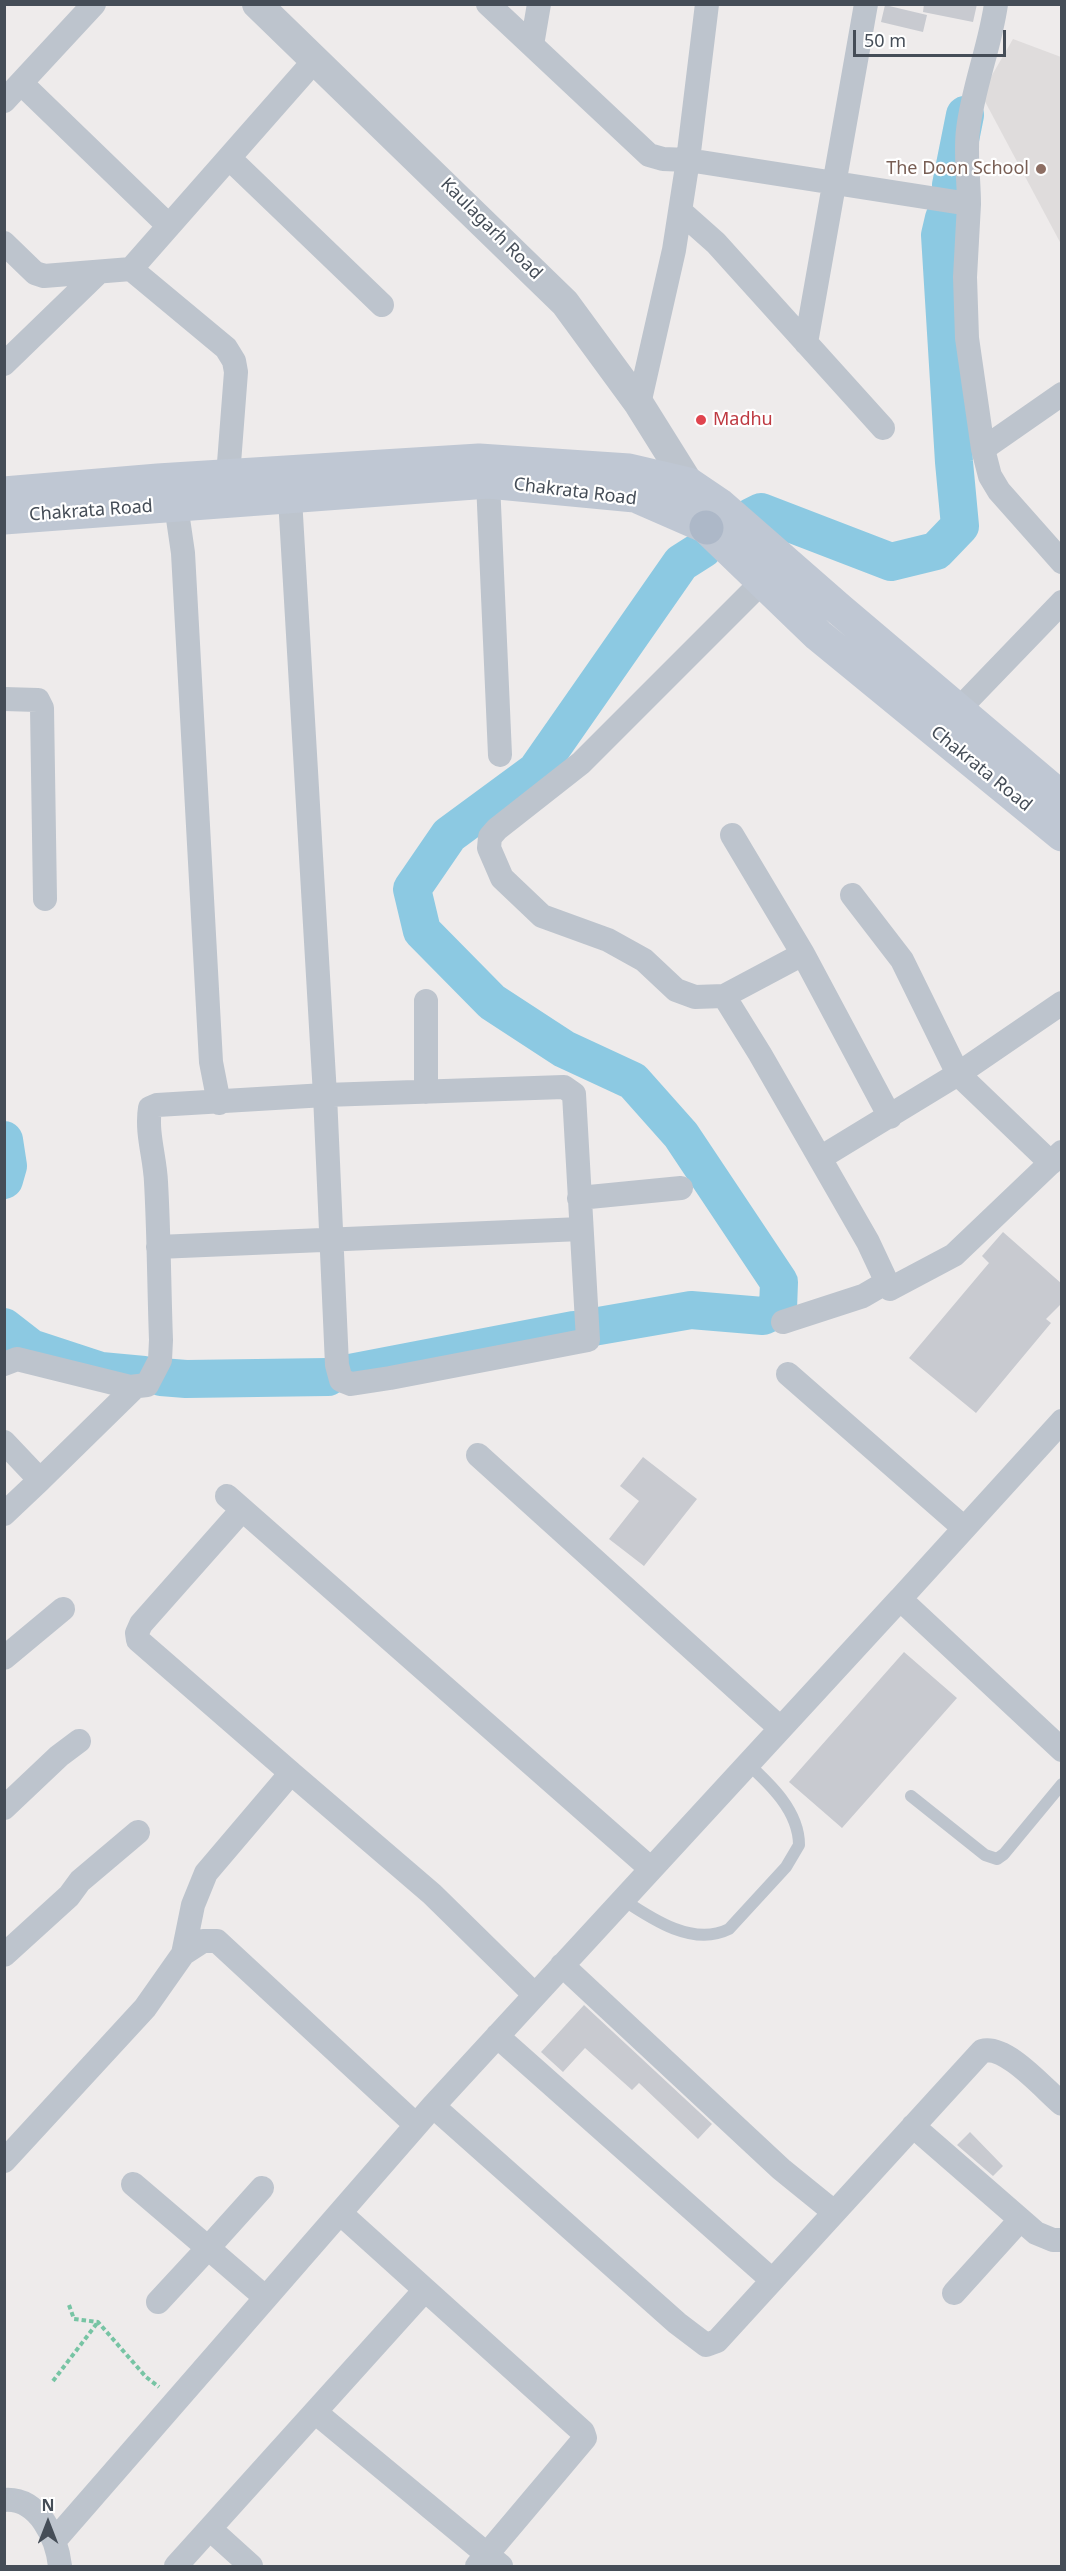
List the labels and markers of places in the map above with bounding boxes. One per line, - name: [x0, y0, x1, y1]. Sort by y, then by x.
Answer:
- place label: The Doon School: [886, 158, 1029, 180]
- marker: The Doon School: [1034, 162, 1048, 176]
- place label: Madhu: [713, 409, 773, 431]
- marker: Madhu: [694, 413, 708, 427]

